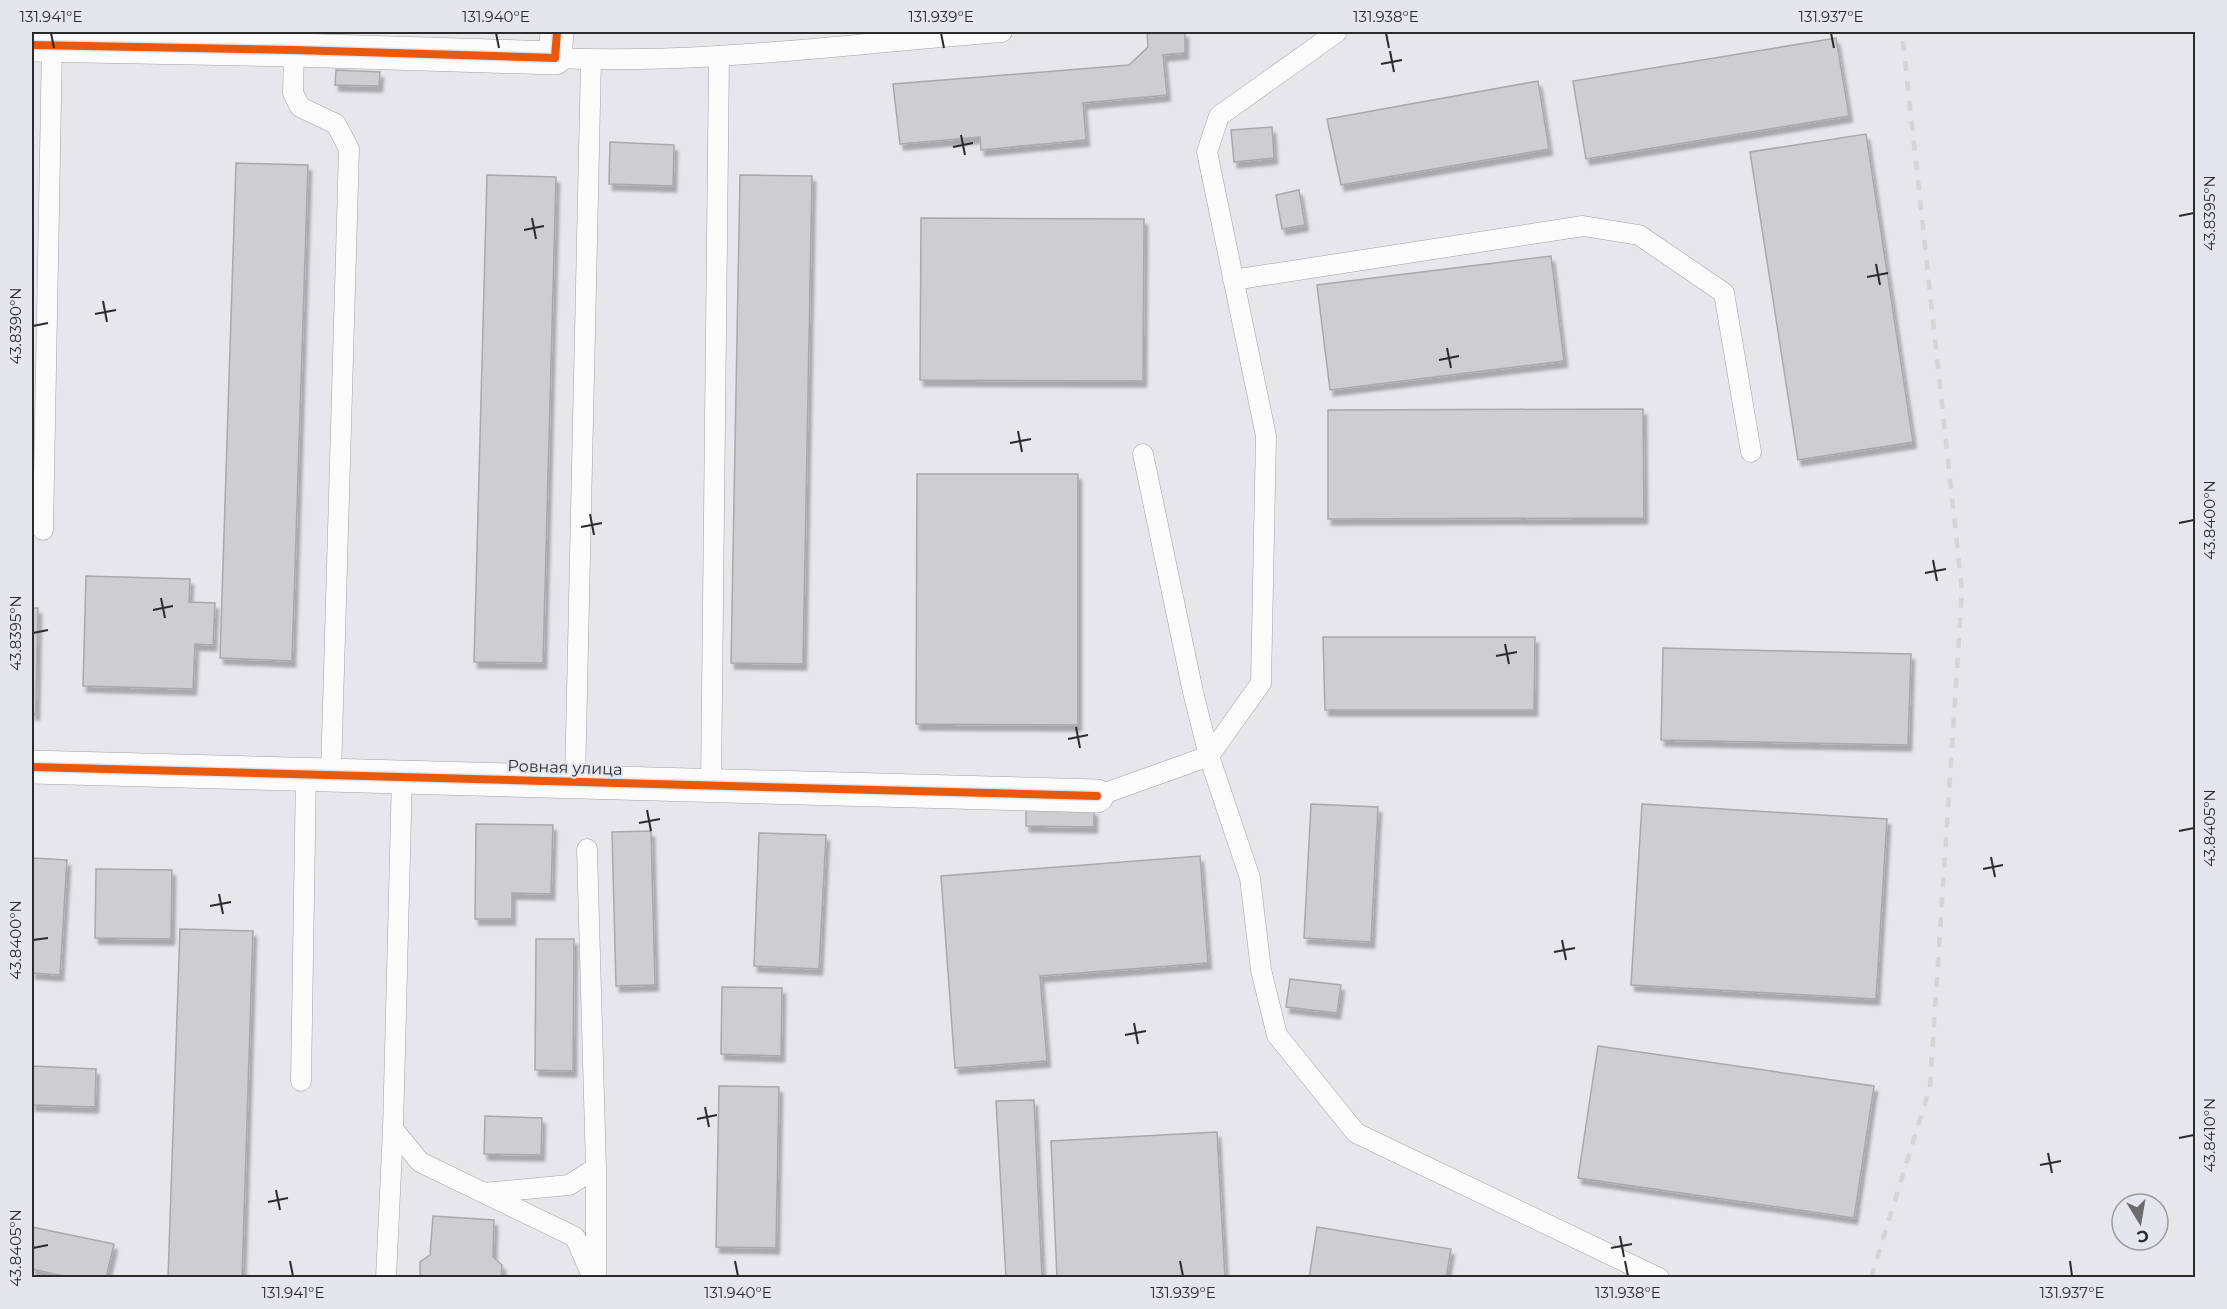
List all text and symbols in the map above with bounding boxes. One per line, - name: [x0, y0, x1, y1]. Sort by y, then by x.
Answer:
- text: 131.941°E: [20, 7, 82, 26]
- text: 131.940°E: [462, 7, 530, 26]
- text: 131.939°E: [908, 7, 974, 26]
- text: 131.938°E: [1353, 7, 1419, 26]
- text: 131.937°E: [1799, 7, 1863, 26]
- text: 43.8395°N: [2200, 175, 2219, 251]
- text: 43.8390°N: [6, 287, 25, 365]
- text: 43.8400°N: [2200, 480, 2219, 560]
- text: 43.8395°N: [6, 595, 25, 671]
- street label: Ровная улица: [507, 756, 623, 779]
- text: 43.8405°N: [2200, 789, 2219, 867]
- text: 43.8400°N: [6, 900, 25, 980]
- text: 43.8410°N: [2200, 1098, 2219, 1172]
- north arrow: [2110, 1192, 2170, 1252]
- text: 43.8405°N: [6, 1209, 25, 1287]
- text: С: [2135, 1226, 2150, 1247]
- text: 131.941°E: [262, 1283, 324, 1302]
- text: 131.940°E: [704, 1283, 772, 1302]
- text: 131.939°E: [1150, 1283, 1216, 1302]
- text: 131.938°E: [1595, 1283, 1661, 1302]
- text: 131.937°E: [2040, 1283, 2104, 1302]

